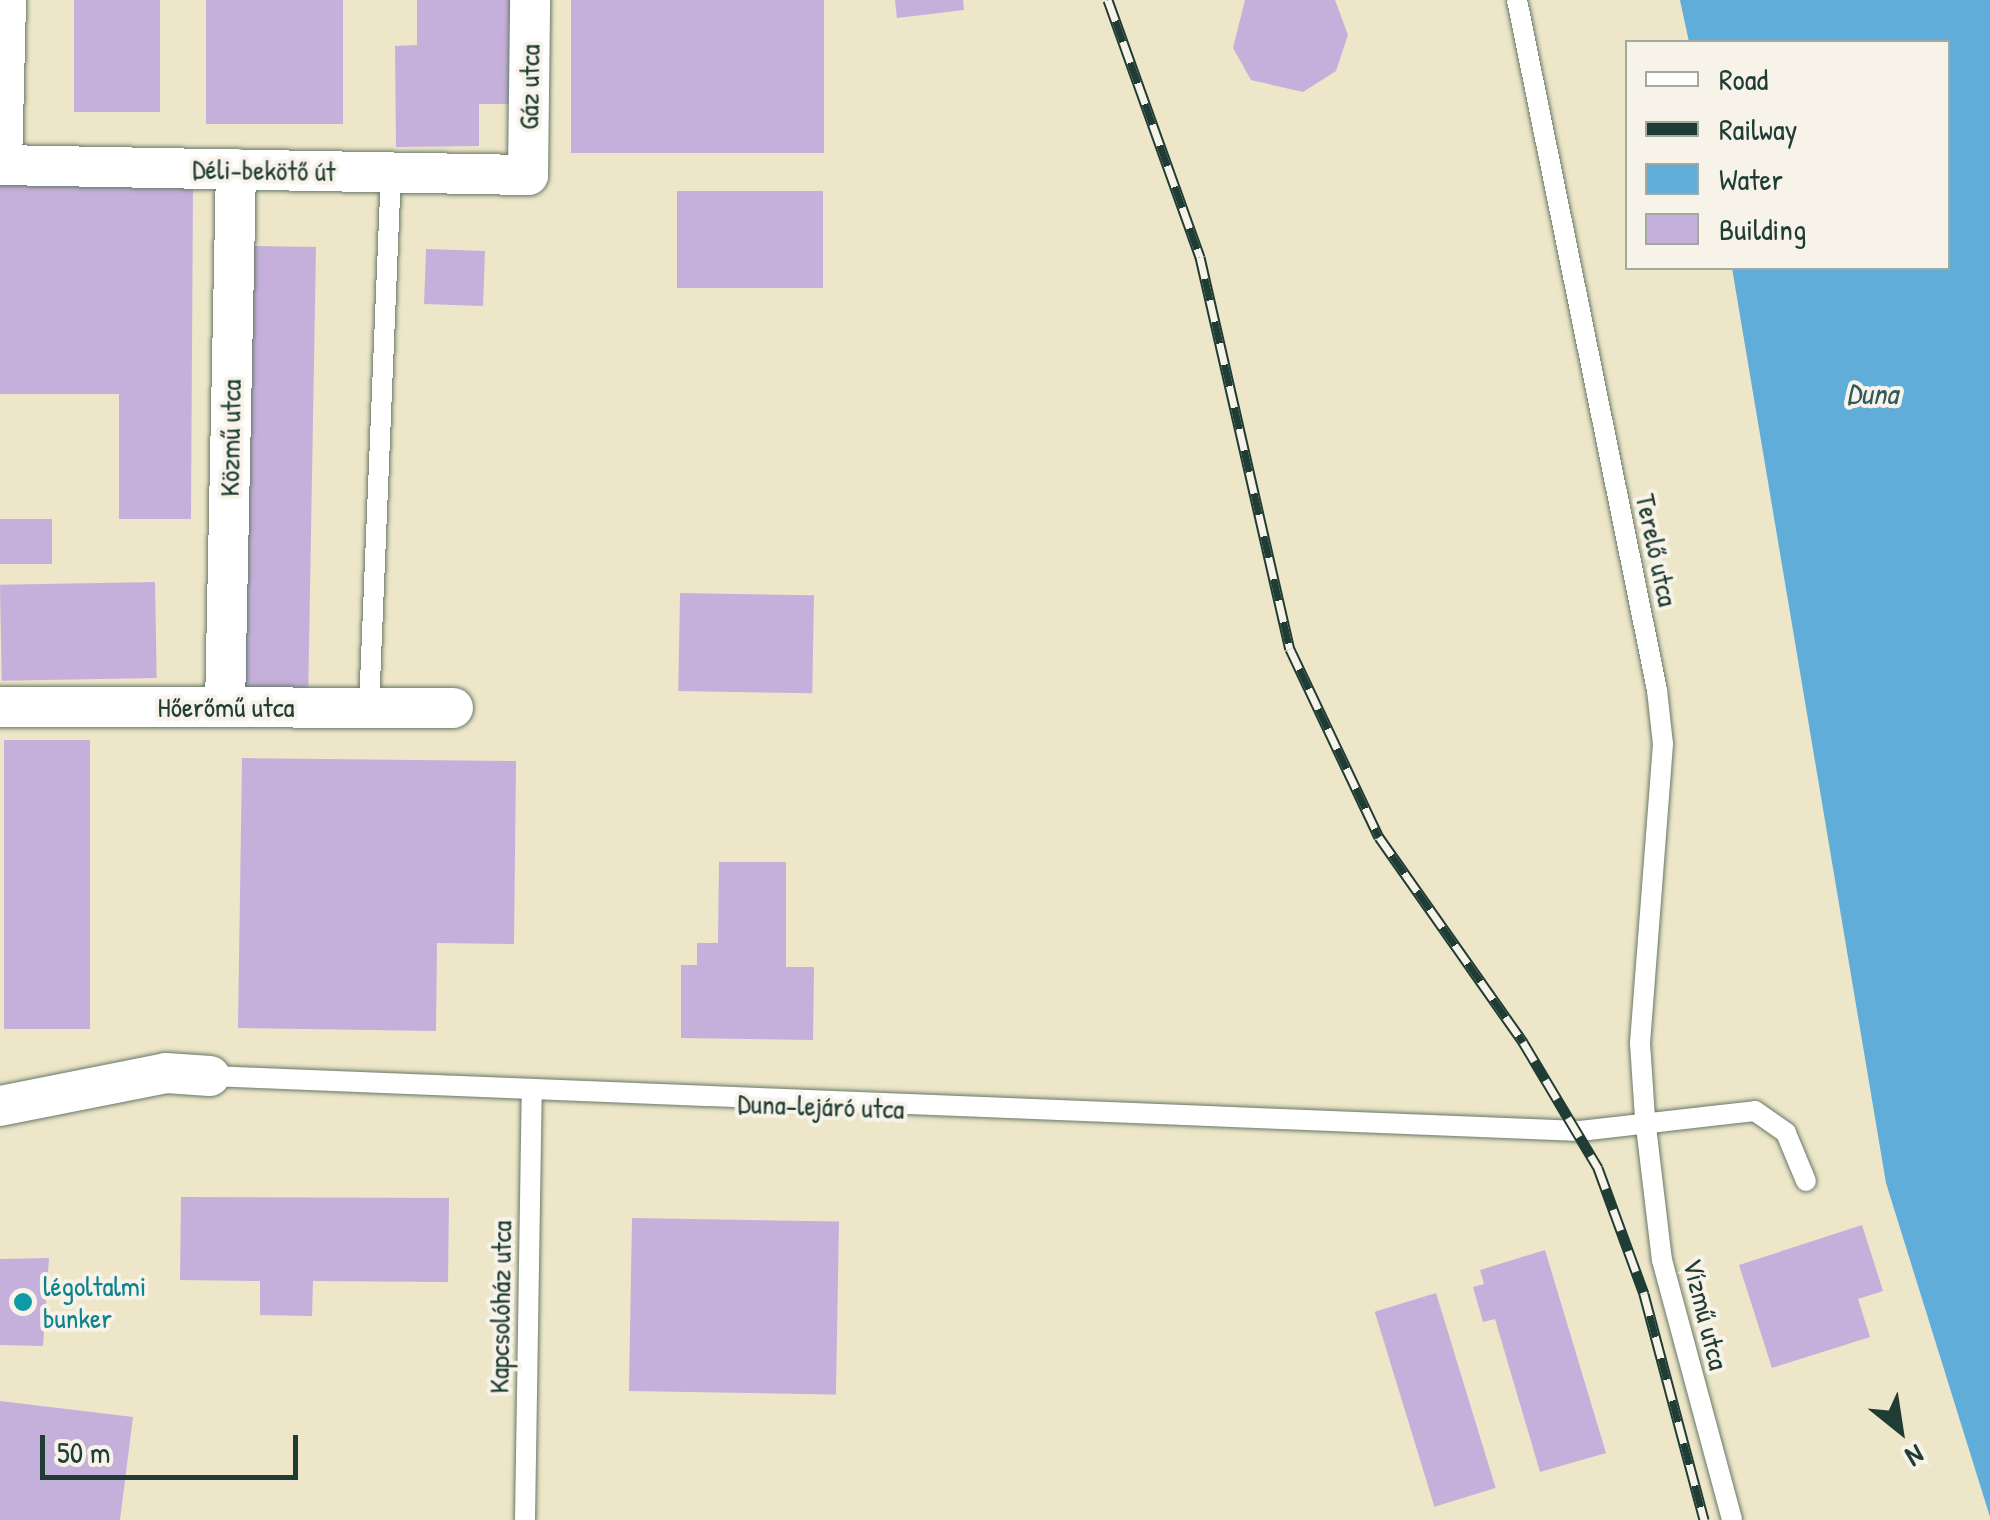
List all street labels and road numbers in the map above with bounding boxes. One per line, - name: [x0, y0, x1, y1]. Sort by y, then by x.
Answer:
- street label: Gáz utca: [511, 44, 547, 130]
- street label: Déli-bekötő út: [192, 152, 336, 188]
- street label: Közmű utca: [212, 379, 248, 497]
- street label: Terelő utca: [1629, 491, 1685, 609]
- street label: Hőerőmű utca: [158, 690, 294, 724]
- street label: Duna-lejáró utca: [737, 1086, 905, 1126]
- street label: Kapcsolóház utca: [482, 1220, 518, 1394]
- street label: Vízmű utca: [1676, 1255, 1736, 1373]

